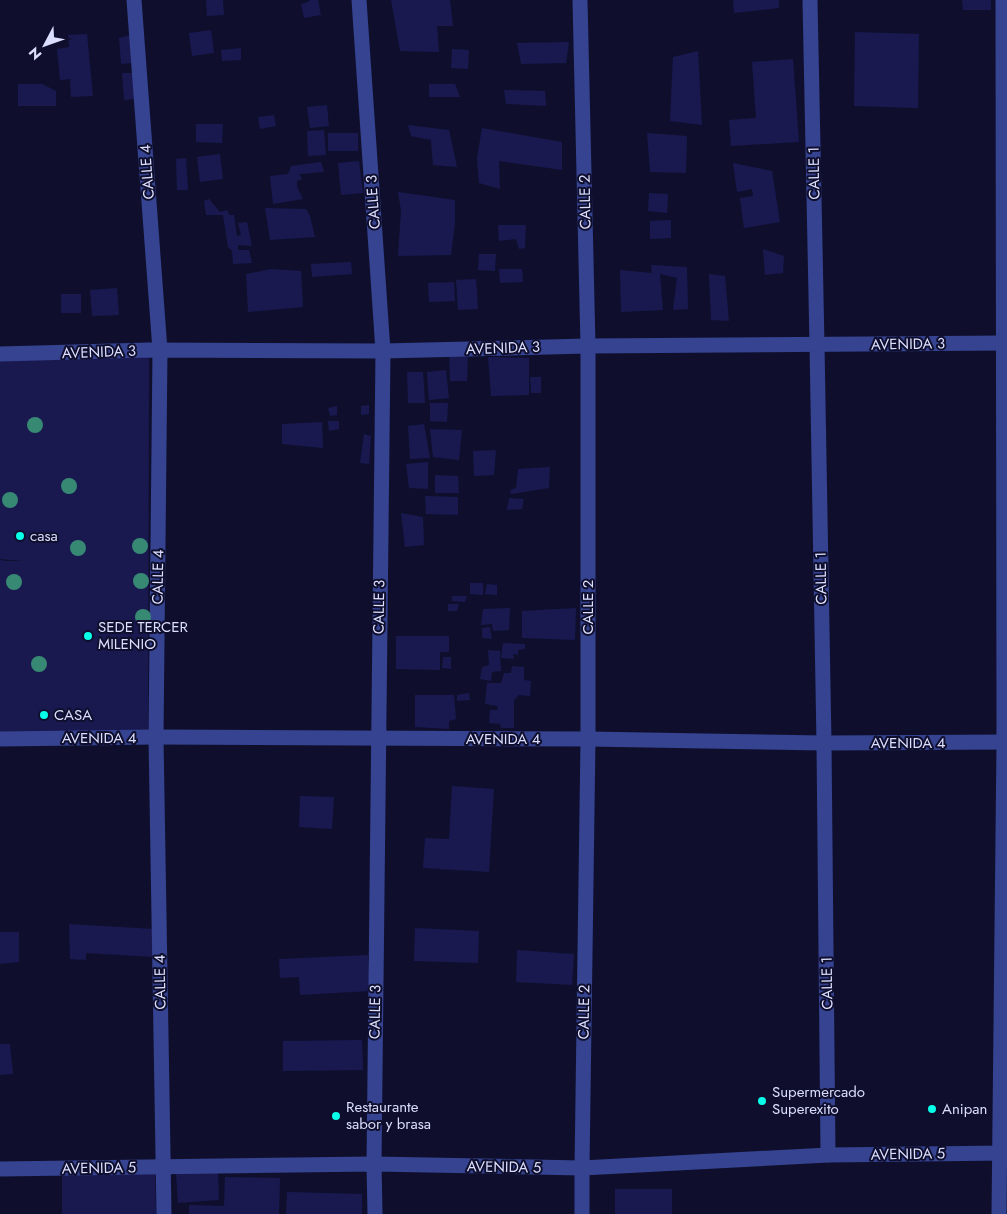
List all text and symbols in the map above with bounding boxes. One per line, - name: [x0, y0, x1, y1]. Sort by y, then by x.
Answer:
- north arrow: [20, 20, 70, 70]
- text: N: [24, 43, 46, 64]
- street label: CALLE 4: [134, 144, 160, 200]
- street label: CALLE 1: [803, 146, 825, 200]
- street label: CALLE 3: [360, 174, 386, 230]
- street label: CALLE 2: [574, 174, 596, 230]
- street label: AVENIDA 3: [871, 332, 945, 356]
- street label: AVENIDA 3: [466, 336, 540, 360]
- street label: AVENIDA 3: [62, 340, 136, 364]
- place label: casa: [30, 525, 58, 547]
- marker: casa: [14, 530, 26, 542]
- street label: CALLE 4: [147, 549, 169, 605]
- street label: CALLE 1: [810, 551, 832, 605]
- street label: CALLE 3: [368, 580, 390, 634]
- street label: CALLE 2: [577, 580, 599, 634]
- place label: SEDE TERCER MILENIO: [98, 616, 189, 655]
- marker: SEDE TERCER MILENIO: [82, 630, 94, 642]
- place label: CASA: [54, 704, 92, 726]
- marker: CASA: [38, 709, 50, 721]
- street label: AVENIDA 4: [62, 727, 137, 749]
- street label: AVENIDA 4: [466, 728, 541, 750]
- street label: AVENIDA 4: [871, 732, 946, 754]
- street label: CALLE 4: [149, 954, 171, 1010]
- street label: CALLE 1: [816, 956, 838, 1010]
- street label: CALLE 2: [573, 984, 595, 1040]
- street label: CALLE 3: [364, 985, 386, 1039]
- place label: Supermercado Superexito: [772, 1081, 865, 1120]
- marker: Supermercado Superexito: [756, 1095, 768, 1107]
- place label: Restaurante sabor y brasa: [346, 1096, 431, 1135]
- place label: Anipan: [942, 1098, 987, 1120]
- marker: Anipan: [926, 1103, 938, 1115]
- marker: Restaurante sabor y brasa: [330, 1110, 342, 1122]
- street label: AVENIDA 5: [871, 1142, 945, 1166]
- street label: AVENIDA 5: [467, 1155, 541, 1179]
- street label: AVENIDA 5: [62, 1156, 136, 1180]

